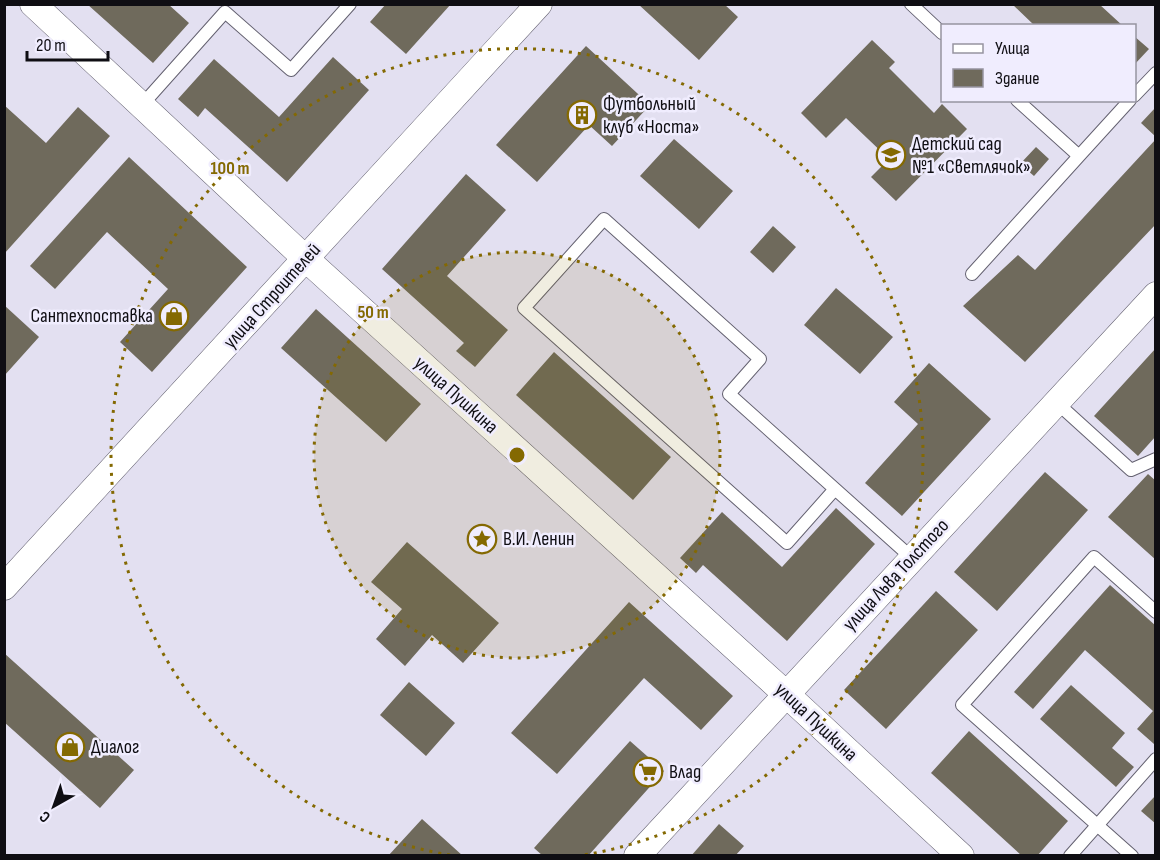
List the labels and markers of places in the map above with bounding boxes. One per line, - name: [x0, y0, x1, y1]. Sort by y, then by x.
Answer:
- place label: Футбольный клуб «Носта»: [603, 92, 699, 139]
- building icon: Футбольный клуб «Носта»: [566, 99, 598, 131]
- place label: Детский сад №1 «Светлячок»: [912, 132, 1031, 179]
- school or university icon: Детский сад №1 «Светлячок»: [875, 139, 907, 171]
- shop icon: Сантехпоставка: [158, 300, 190, 332]
- place label: Сантехпоставка: [31, 304, 153, 328]
- centre of rings: [507, 445, 527, 465]
- place icon: В.И. Ленин: [466, 523, 498, 555]
- place label: В.И. Ленин: [503, 527, 574, 551]
- shop icon: Диалог: [54, 731, 86, 763]
- place label: Диалог: [91, 735, 139, 759]
- supermarket icon: Влад: [632, 756, 664, 788]
- place label: Влад: [669, 760, 701, 784]

